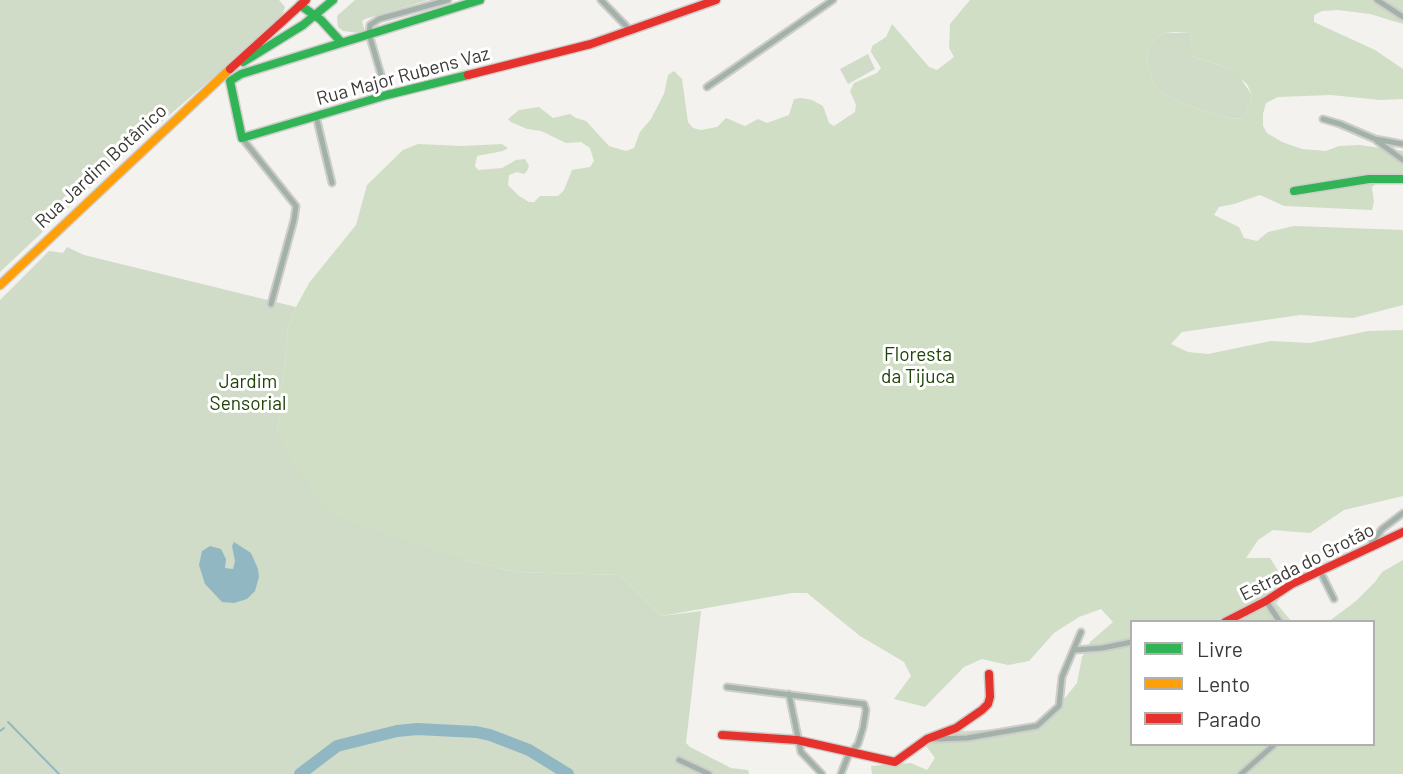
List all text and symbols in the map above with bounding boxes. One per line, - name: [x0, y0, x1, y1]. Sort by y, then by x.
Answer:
- street label: Rua Major Rubens Vaz: [314, 42, 492, 110]
- street label: Rua Jardim Botânico: [30, 99, 172, 233]
- park label: Floresta da Tijuca: [881, 344, 955, 388]
- park label: Jardim Sensorial: [210, 371, 286, 415]
- street label: Estrada do Grotão: [1236, 518, 1378, 606]
- legend: [1130, 620, 1375, 746]
- text: Livre: [1197, 636, 1243, 661]
- text: Lento: [1197, 671, 1250, 696]
- text: Parado: [1197, 706, 1261, 731]

